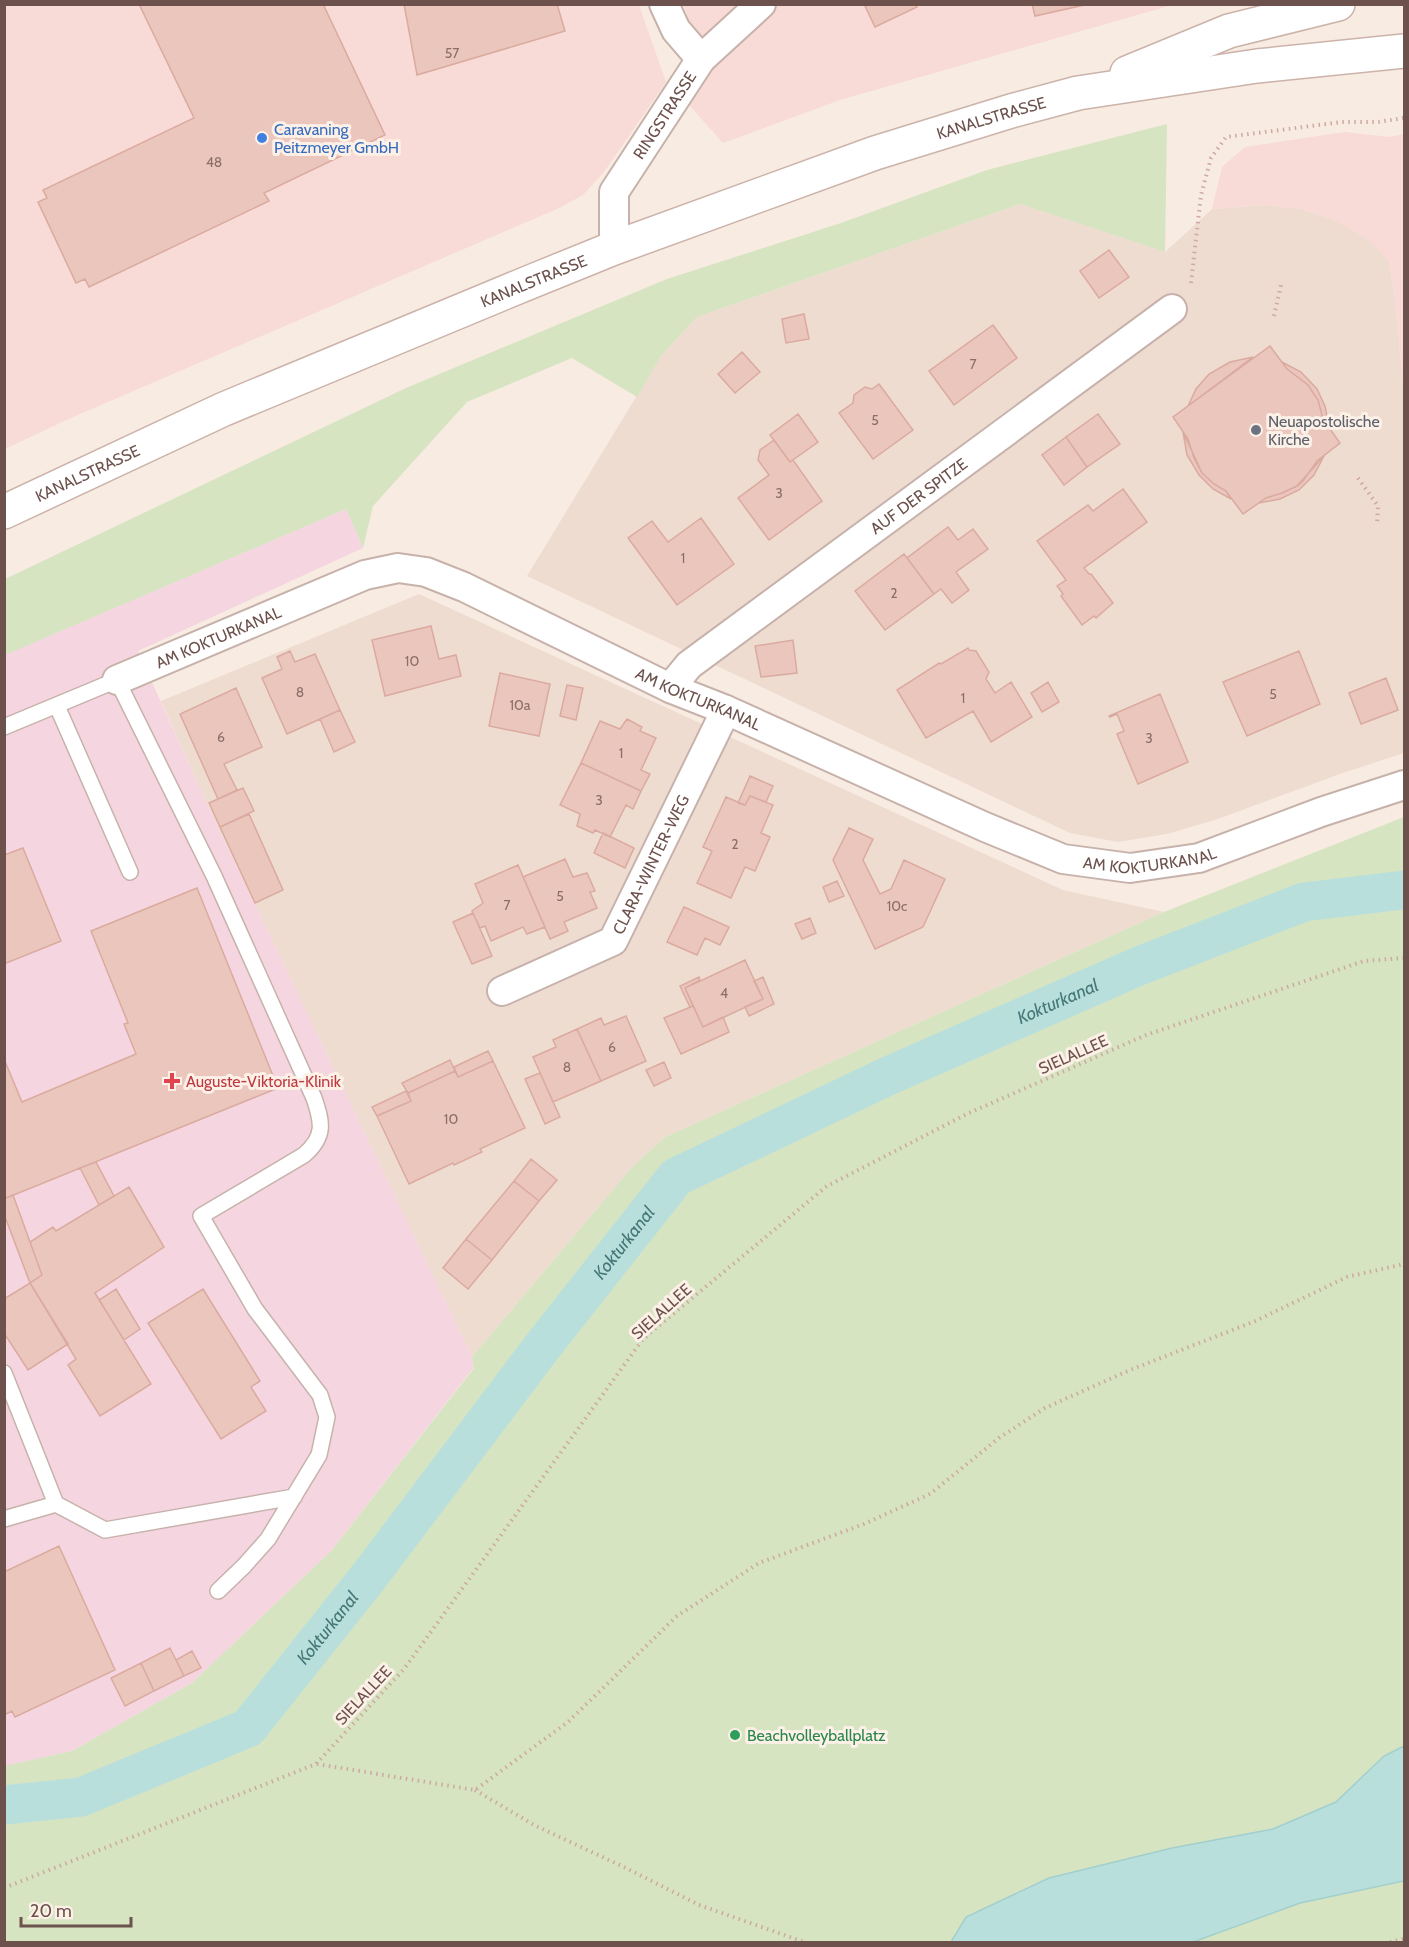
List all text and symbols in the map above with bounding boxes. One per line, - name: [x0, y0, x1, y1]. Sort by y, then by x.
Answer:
- house number: 57: [445, 44, 459, 62]
- street label: RINGSTRASSE: [629, 68, 700, 163]
- street label: KANALSTRASSE: [934, 93, 1048, 143]
- place label: Caravaning Peitzmeyer GmbH: [274, 120, 399, 157]
- marker: Caravaning Peitzmeyer GmbH: [255, 131, 269, 145]
- house number: 48: [206, 153, 222, 171]
- street label: KANALSTRASSE: [478, 251, 590, 311]
- house number: 7: [969, 355, 977, 373]
- house number: 5: [871, 411, 879, 429]
- place label: Neuapostolische Kirche: [1268, 412, 1380, 449]
- marker: Neuapostolische Kirche: [1249, 423, 1263, 437]
- street label: KANALSTRASSE: [32, 441, 143, 506]
- street label: AUF DER SPITZE: [867, 454, 971, 538]
- house number: 3: [775, 484, 783, 502]
- house number: 1: [681, 549, 685, 567]
- house number: 2: [890, 584, 898, 602]
- street label: AM KOKTURKANAL: [153, 603, 284, 673]
- house number: 10: [405, 652, 419, 670]
- street label: AM KOKTURKANAL: [633, 664, 764, 735]
- house number: 8: [296, 683, 304, 701]
- house number: 5: [1269, 685, 1277, 703]
- house number: 1: [961, 689, 965, 707]
- house number: 10a: [509, 696, 531, 714]
- house number: 6: [217, 728, 225, 746]
- house number: 3: [1145, 729, 1153, 747]
- house number: 1: [619, 744, 623, 762]
- house number: 3: [595, 791, 603, 809]
- street label: CLARA-WINTER-WEG: [609, 792, 693, 937]
- house number: 2: [731, 835, 739, 853]
- street label: AM KOKTURKANAL: [1082, 843, 1219, 878]
- house number: 5: [556, 887, 564, 905]
- house number: 7: [503, 896, 511, 914]
- house number: 10c: [887, 897, 907, 915]
- water label: Kokturkanal: [1014, 974, 1103, 1029]
- house number: 4: [720, 984, 728, 1002]
- street label: SIELALLEE: [1036, 1031, 1111, 1078]
- house number: 6: [608, 1038, 616, 1056]
- house number: 8: [563, 1058, 571, 1076]
- marker: Auguste-Viktoria-Klinik: [163, 1072, 181, 1090]
- place label: Auguste-Viktoria-Klinik: [186, 1072, 342, 1091]
- house number: 10: [444, 1110, 458, 1128]
- water label: Kokturkanal: [589, 1201, 660, 1284]
- street label: SIELALLEE: [628, 1279, 695, 1343]
- water label: Kokturkanal: [292, 1587, 364, 1669]
- street label: SIELALLEE: [331, 1662, 396, 1729]
- place label: Beachvolleyballplatz: [747, 1726, 886, 1745]
- marker: Beachvolleyballplatz: [728, 1728, 742, 1742]
- scale bar: [21, 1890, 130, 1928]
- text: 20 m: [30, 1900, 72, 1922]

